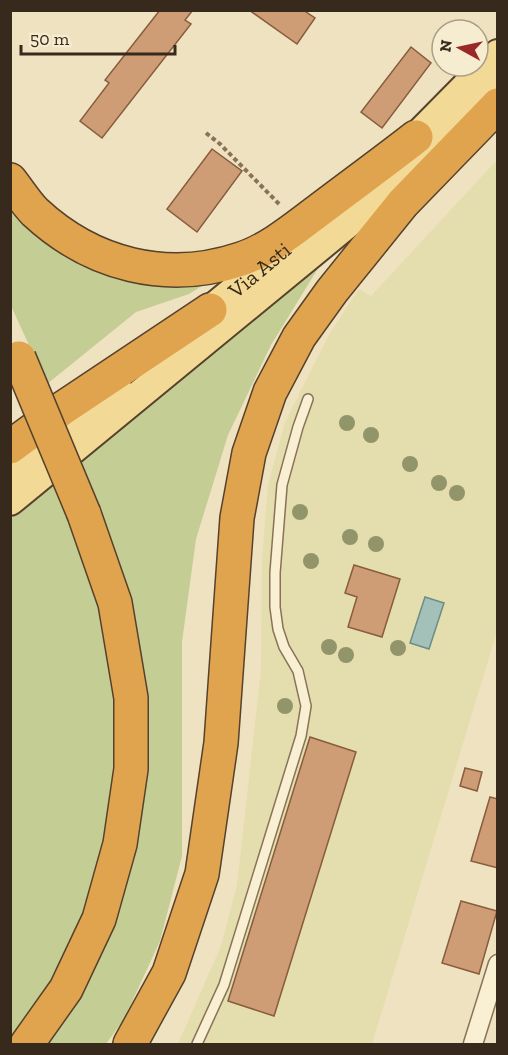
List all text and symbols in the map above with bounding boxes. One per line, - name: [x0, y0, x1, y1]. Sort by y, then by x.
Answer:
- scale bar: [21, 18, 176, 56]
- north arrow: [430, 18, 490, 78]
- text: 50 m: [30, 28, 70, 50]
- text: N: [435, 39, 456, 53]
- street label: Via Asti: [222, 236, 296, 304]

